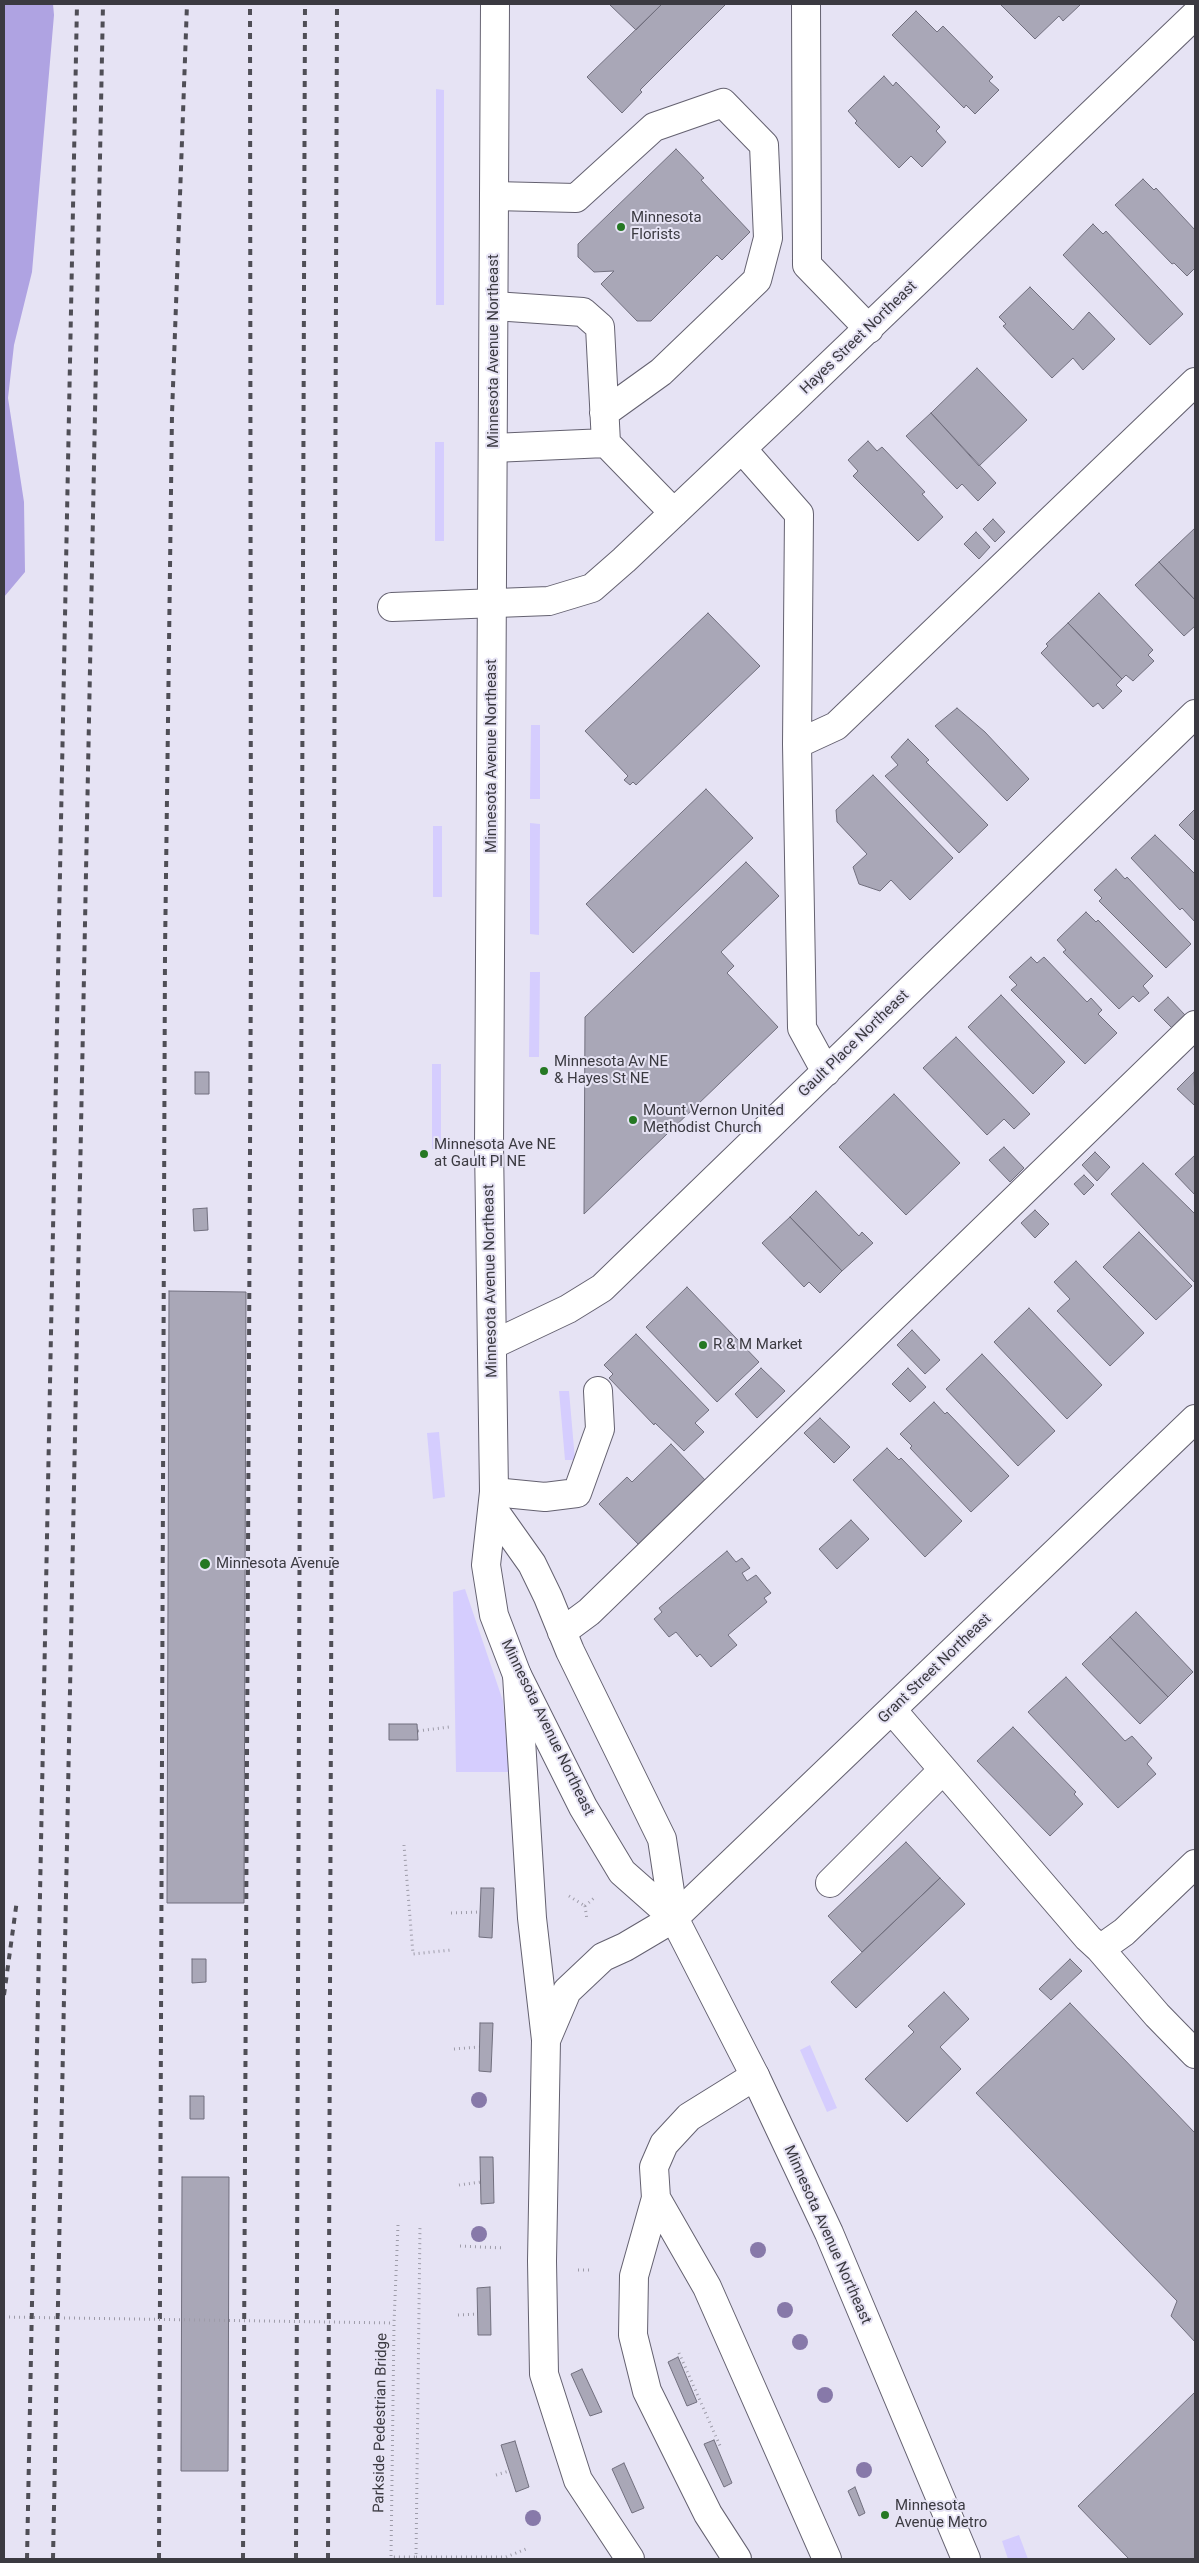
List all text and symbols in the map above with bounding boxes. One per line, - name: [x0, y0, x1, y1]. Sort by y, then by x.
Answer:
- place label: Minnesota Florists: [631, 209, 702, 244]
- marker: Minnesota Florists: [615, 221, 627, 233]
- street label: Minnesota Avenue Northeast: [485, 254, 503, 448]
- street label: Hayes Street Northeast: [797, 278, 921, 398]
- street label: Minnesota Avenue Northeast: [483, 659, 501, 853]
- street label: Gault Place Northeast: [795, 987, 913, 1101]
- place label: Minnesota Av NE & Hayes St NE: [554, 1053, 668, 1088]
- marker: Minnesota Av NE & Hayes St NE: [538, 1065, 550, 1077]
- place label: Mount Vernon United Methodist Church: [643, 1102, 784, 1137]
- marker: Mount Vernon United Methodist Church: [627, 1114, 639, 1126]
- place label: Minnesota Ave NE at Gault Pl NE: [434, 1136, 556, 1171]
- marker: Minnesota Ave NE at Gault Pl NE: [418, 1148, 430, 1160]
- street label: Minnesota Avenue Northeast: [480, 1184, 502, 1378]
- place label: R & M Market: [713, 1336, 802, 1354]
- marker: R & M Market: [697, 1339, 709, 1351]
- place label: Minnesota Avenue: [216, 1555, 339, 1573]
- marker: Minnesota Avenue: [198, 1557, 212, 1571]
- street label: Grant Street Northeast: [875, 1610, 995, 1728]
- street label: Minnesota Avenue Northeast: [496, 1637, 598, 1819]
- street label: Minnesota Avenue Northeast: [779, 2143, 875, 2327]
- street label: Parkside Pedestrian Bridge: [370, 2333, 392, 2513]
- place label: Minnesota Avenue Metro: [895, 2497, 987, 2532]
- marker: Minnesota Avenue Metro: [879, 2509, 891, 2521]

